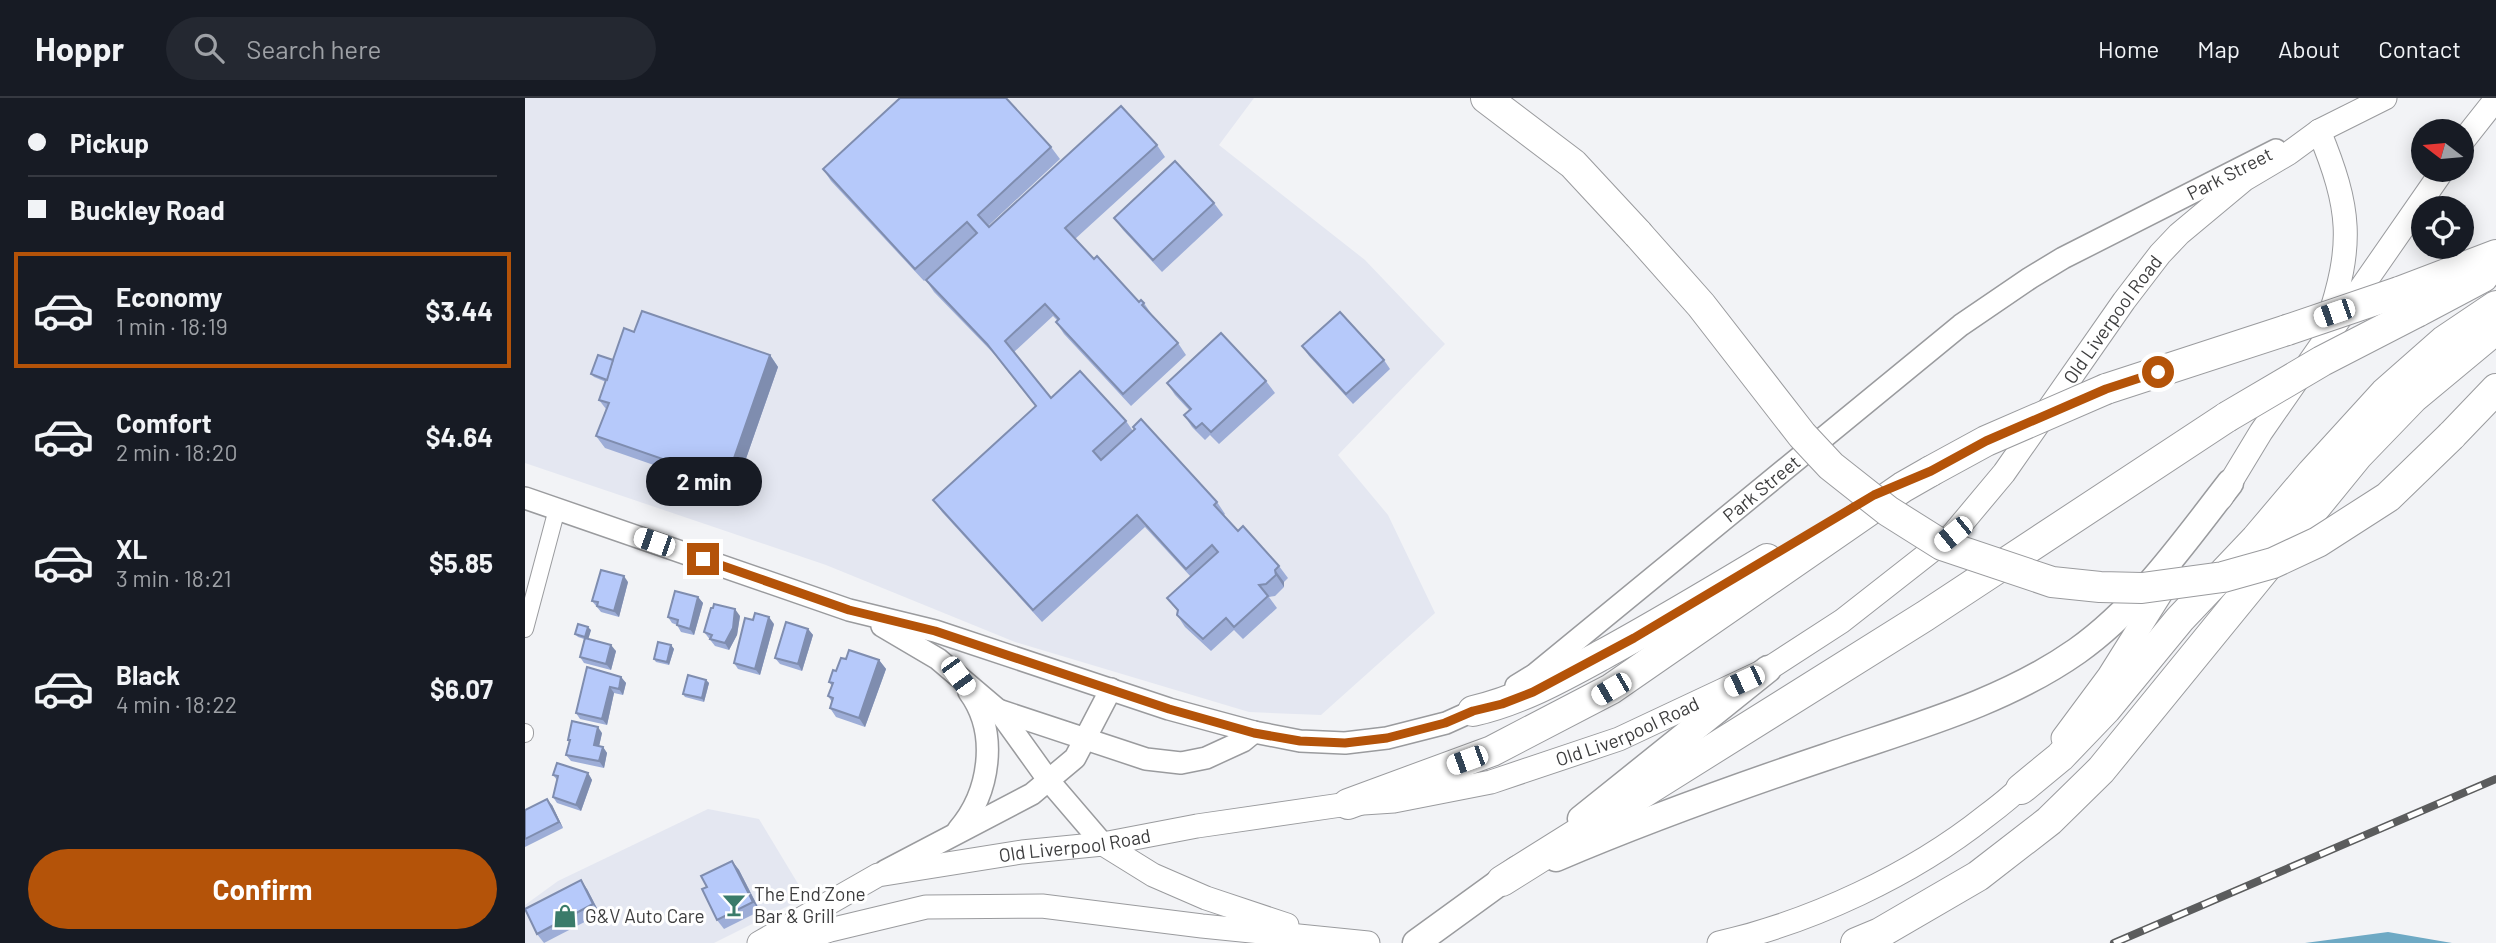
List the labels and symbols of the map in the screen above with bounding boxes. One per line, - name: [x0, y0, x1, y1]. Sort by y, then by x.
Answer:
- north arrow: [2411, 119, 2475, 182]
- street label: Park Street: [2183, 142, 2276, 204]
- street label: Old Liverpool Road: [2058, 250, 2166, 388]
- car: [2311, 296, 2358, 330]
- route start: [2142, 356, 2174, 388]
- street label: Park Street: [1718, 450, 1804, 527]
- callout: 2 min: [645, 458, 761, 506]
- car: [1931, 513, 1976, 555]
- car: [631, 525, 678, 559]
- route end: [687, 543, 719, 575]
- car: [938, 653, 979, 699]
- car: [1721, 663, 1768, 699]
- car: [1588, 669, 1635, 709]
- street label: Old Liverpool Road: [1553, 691, 1702, 770]
- car: [1444, 743, 1491, 777]
- street label: Old Liverpool Road: [997, 823, 1152, 867]
- place label: The End Zone Bar & Grill: [754, 882, 866, 927]
- bar icon: The End Zone Bar & Grill: [720, 891, 748, 919]
- shop icon: G&V Auto Care: [551, 902, 579, 930]
- place label: G&V Auto Care: [585, 904, 705, 927]

